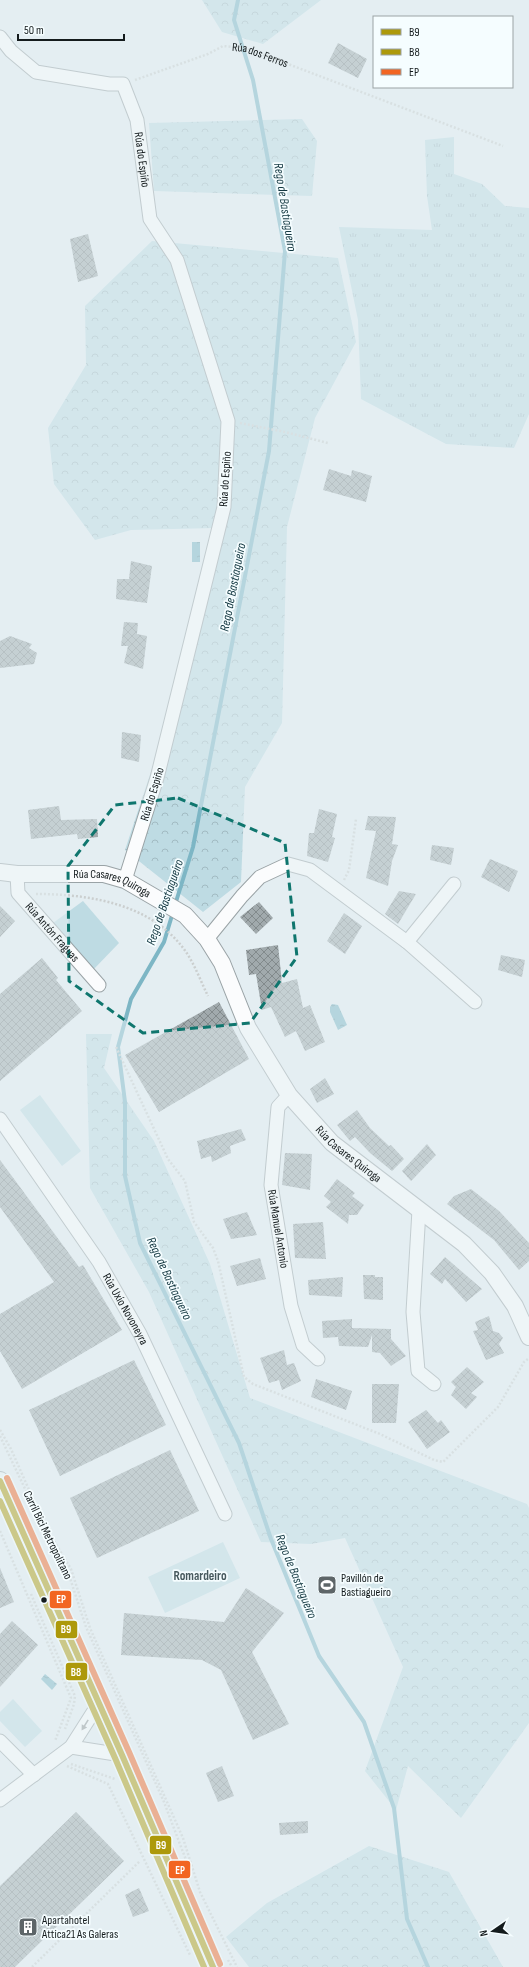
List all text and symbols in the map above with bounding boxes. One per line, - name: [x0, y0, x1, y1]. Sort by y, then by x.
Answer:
- scale bar: [18, 16, 124, 42]
- legend: [373, 16, 513, 88]
- text: 50 m: [24, 23, 44, 38]
- text: B9: [409, 25, 420, 40]
- street label: Rúa dos Ferros: [231, 40, 290, 71]
- text: B8: [409, 45, 420, 60]
- text: EP: [409, 65, 419, 80]
- street label: Rúa do Espiño: [131, 131, 153, 188]
- water label: Rego de Bastiagueiro: [270, 162, 300, 253]
- street label: Rúa do Espiño: [216, 451, 235, 507]
- water label: Rego de Bastiagueiro: [217, 541, 250, 633]
- street label: Rúa do Espiño: [137, 765, 168, 823]
- water label: Rego de Bastiagueiro: [143, 857, 187, 947]
- street label: Rúa Casares Quiroga: [73, 867, 154, 902]
- street label: Rúa Antón Fraguas: [22, 899, 82, 965]
- street label: Rúa Casares Quiroga: [312, 1123, 384, 1186]
- street label: Rúa Manuel Antonio: [264, 1188, 292, 1269]
- water label: Rego de Bastiagueiro: [143, 1234, 196, 1323]
- street label: Rúa Uxío Novoneyra: [99, 1271, 151, 1348]
- street label: Carril Bici Metropolitano: [20, 1488, 76, 1582]
- water label: Rego de Bastiagueiro: [272, 1532, 321, 1622]
- district label: Romardeiro: [173, 1568, 227, 1584]
- place label: Pavillón de Bastiagueiro: [341, 1571, 391, 1600]
- sports icon: Pavillón de Bastiagueiro: [316, 1574, 338, 1596]
- line badge: EP: [49, 1590, 72, 1609]
- text: EP: [56, 1593, 66, 1606]
- unlabelled marker: [39, 1595, 49, 1605]
- line badge: B9: [55, 1620, 78, 1639]
- text: B9: [61, 1623, 71, 1636]
- line badge: B8: [65, 1662, 88, 1681]
- text: B8: [71, 1666, 81, 1679]
- one-way arrow: [82, 1719, 89, 1731]
- line badge: B9: [149, 1835, 172, 1855]
- text: B9: [156, 1839, 166, 1852]
- line badge: EP: [168, 1860, 191, 1879]
- text: EP: [175, 1864, 185, 1877]
- north arrow: [473, 1911, 513, 1951]
- place label: Apartahotel Attica21 As Galeras: [41, 1913, 118, 1942]
- building icon: Apartahotel Attica21 As Galeras: [17, 1916, 39, 1938]
- text: N: [477, 1929, 491, 1937]

